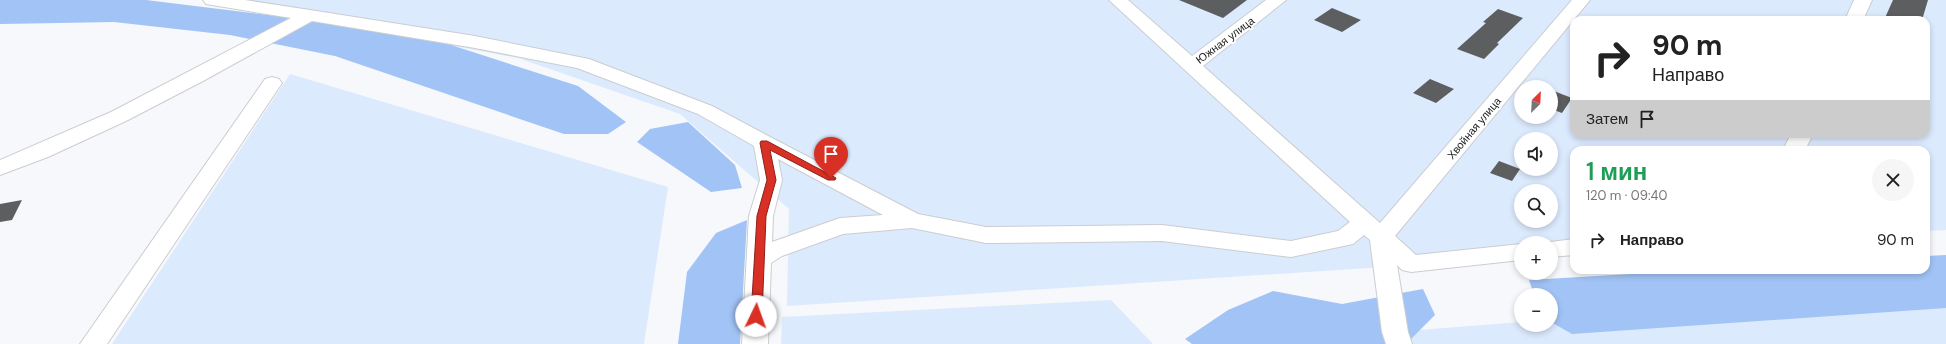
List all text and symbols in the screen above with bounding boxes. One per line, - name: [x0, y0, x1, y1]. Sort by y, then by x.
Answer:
- street label: Южная улица: [1193, 13, 1258, 67]
- text: 90 m: [1652, 27, 1722, 64]
- icon: right: [1586, 32, 1638, 84]
- text: Направо: [1652, 63, 1724, 87]
- north arrow: [1514, 80, 1558, 124]
- map controls: [1514, 80, 1558, 332]
- street label: Хвойная улица: [1444, 93, 1505, 162]
- icon: arrive: [1636, 108, 1658, 130]
- text: Затем: [1586, 109, 1628, 129]
- button: sound: [1514, 132, 1558, 176]
- pin: [814, 137, 848, 178]
- icon: arrive: [820, 143, 842, 165]
- text: 1 мин: [1586, 156, 1647, 187]
- button: close: [1872, 159, 1914, 201]
- button: search: [1514, 184, 1558, 228]
- text: 120 m · 09:40: [1586, 187, 1667, 204]
- icon: right: [1586, 229, 1608, 251]
- text: Направо: [1620, 230, 1684, 250]
- text: 90 m: [1877, 230, 1914, 250]
- button: +: [1514, 236, 1558, 280]
- button: −: [1514, 288, 1558, 332]
- position arrow: [735, 295, 777, 337]

